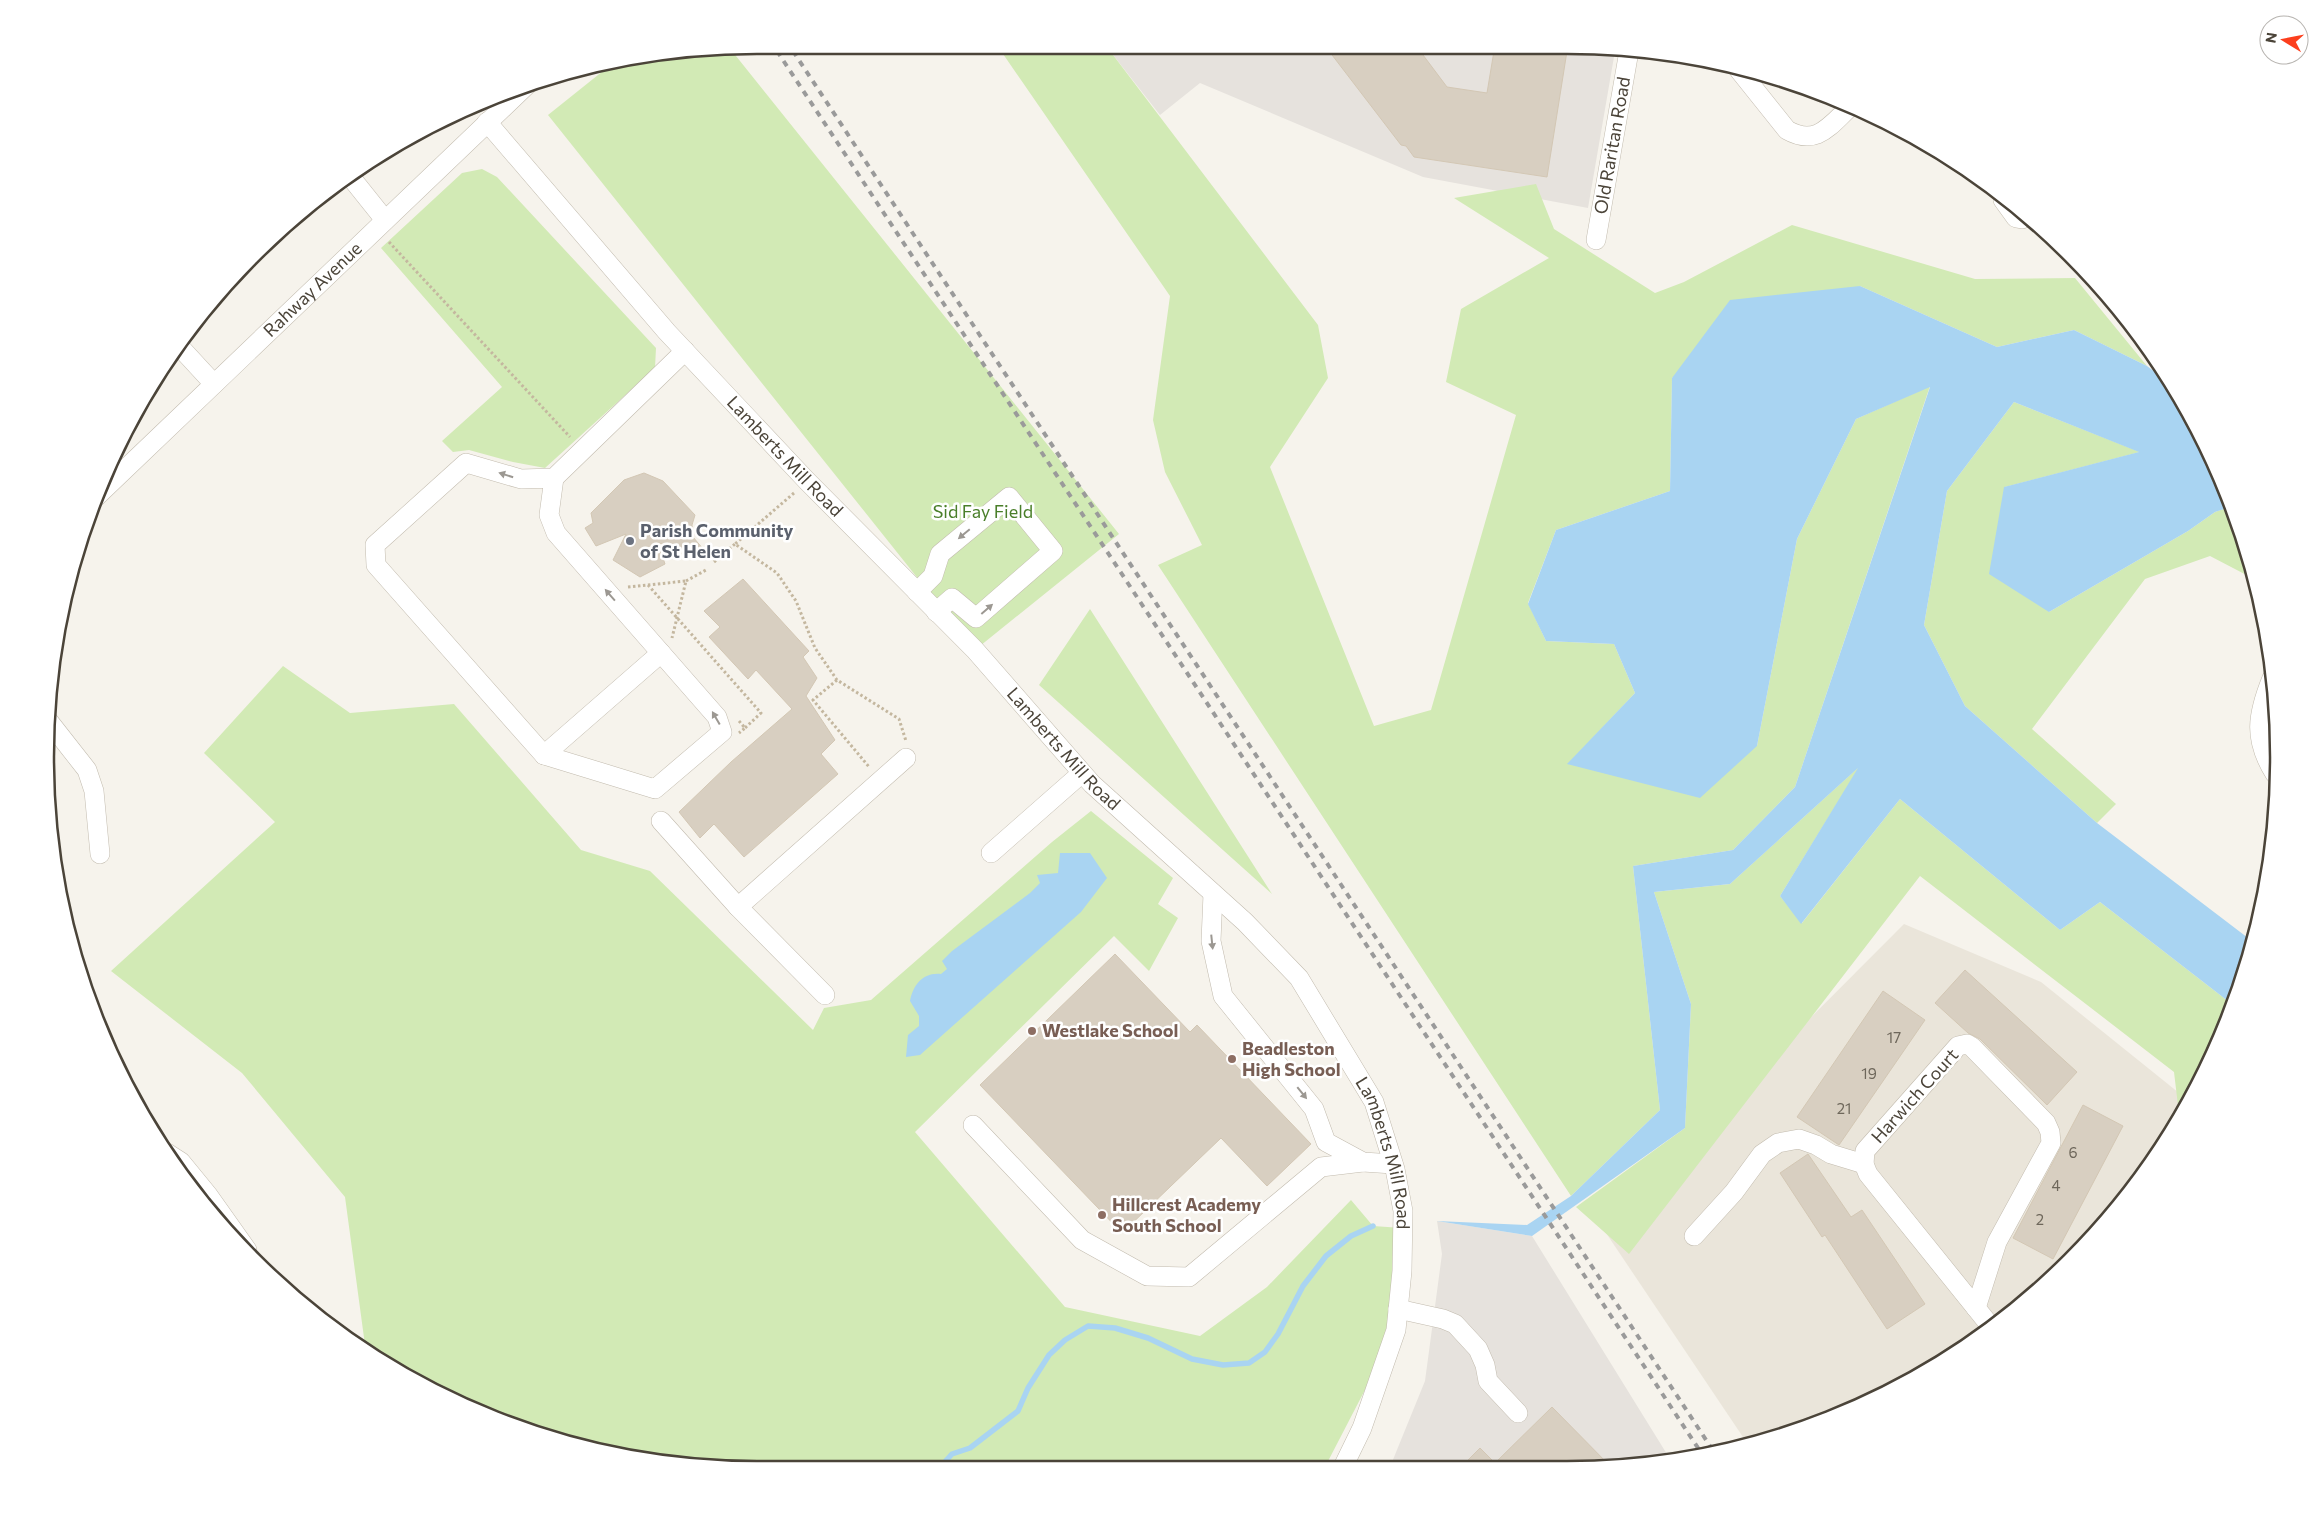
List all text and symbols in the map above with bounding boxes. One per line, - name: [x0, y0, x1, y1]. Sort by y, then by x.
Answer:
- north arrow: [2259, 15, 2309, 65]
- text: N: [2261, 31, 2280, 44]
- street label: Old Raritan Road: [1589, 75, 1634, 216]
- street label: Rahway Avenue: [258, 237, 366, 341]
- street label: Lamberts Mill Road: [723, 391, 848, 521]
- one-way arrow: [498, 470, 513, 478]
- park label: Sid Fay Field: [933, 500, 1033, 522]
- place label: Parish Community of St Helen: [640, 519, 794, 562]
- one-way arrow: [958, 529, 971, 540]
- marker: Parish Community of St Helen: [624, 535, 636, 547]
- one-way arrow: [604, 589, 616, 601]
- one-way arrow: [980, 603, 992, 615]
- street label: Lamberts Mill Road: [1003, 682, 1125, 814]
- one-way arrow: [711, 712, 720, 725]
- one-way arrow: [1209, 935, 1217, 951]
- place label: Westlake School: [1042, 1019, 1178, 1041]
- marker: Westlake School: [1026, 1025, 1038, 1037]
- house number: 17: [1887, 1028, 1901, 1046]
- place label: Beadleston High School: [1242, 1037, 1341, 1080]
- street label: Harwich Court: [1866, 1044, 1962, 1147]
- marker: Beadleston High School: [1226, 1053, 1238, 1065]
- house number: 19: [1861, 1064, 1877, 1082]
- street label: Lamberts Mill Road: [1351, 1073, 1415, 1229]
- one-way arrow: [1296, 1087, 1307, 1100]
- house number: 21: [1837, 1099, 1851, 1117]
- house number: 6: [2068, 1143, 2078, 1161]
- house number: 4: [2052, 1176, 2061, 1194]
- place label: Hillcrest Academy South School: [1112, 1193, 1261, 1236]
- marker: Hillcrest Academy South School: [1096, 1209, 1108, 1221]
- house number: 2: [2036, 1210, 2044, 1228]

